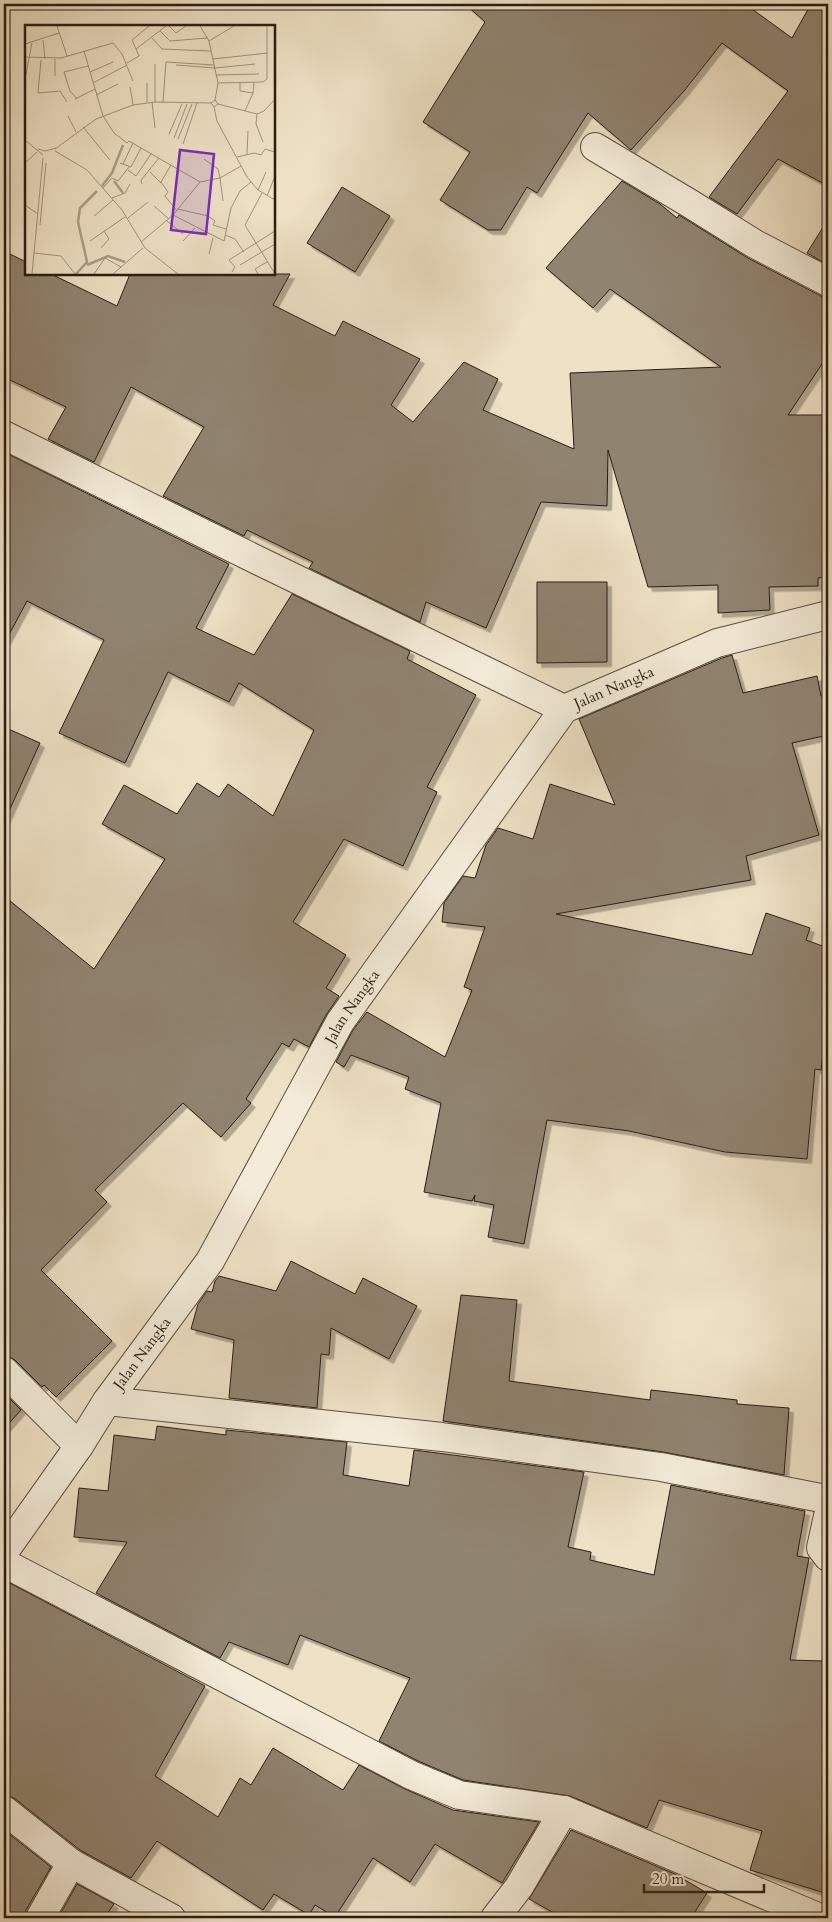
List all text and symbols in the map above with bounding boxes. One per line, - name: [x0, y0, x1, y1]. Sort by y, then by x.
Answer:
- inset map: [25, 25, 275, 275]
- street label: Jalan Nangka: [569, 661, 657, 714]
- street label: Jalan Nangka: [319, 965, 384, 1049]
- street label: Jalan Nangka: [108, 1313, 176, 1395]
- scale bar: [644, 1862, 764, 1894]
- text: 20 m: [652, 1869, 684, 1889]

